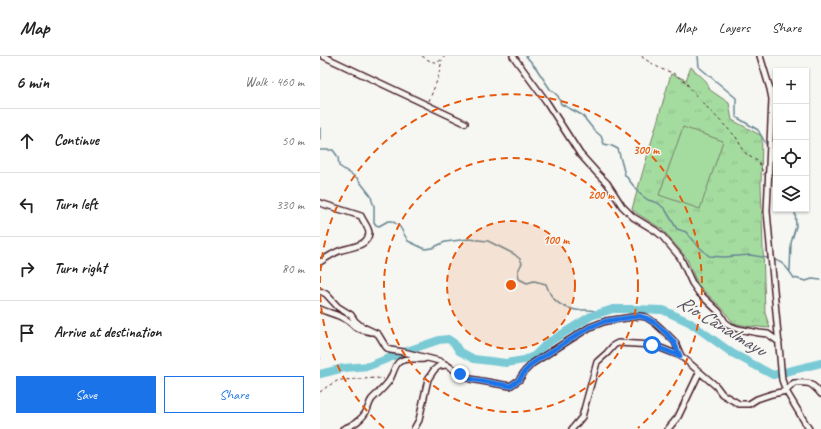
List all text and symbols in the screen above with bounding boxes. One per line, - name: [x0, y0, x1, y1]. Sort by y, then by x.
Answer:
- text: Map: [20, 16, 50, 40]
- text: Map: [675, 19, 697, 36]
- text: Layers: [719, 19, 750, 36]
- text: Share: [772, 19, 801, 36]
- map controls: [773, 68, 809, 212]
- button: +: [773, 68, 809, 104]
- text: 6 min: [16, 72, 49, 93]
- text: Walk · 460 m: [245, 74, 304, 90]
- button: −: [773, 104, 809, 140]
- icon: ahead: [16, 130, 38, 152]
- text: Continue: [54, 131, 99, 150]
- text: 50 m: [282, 133, 304, 149]
- button: locate: [773, 140, 809, 176]
- text: 300 m: [633, 142, 660, 158]
- button: layers: [773, 176, 809, 212]
- text: 200 m: [588, 187, 615, 203]
- icon: left: [16, 194, 38, 216]
- text: Turn left: [54, 195, 97, 214]
- text: 330 m: [276, 197, 304, 213]
- text: 100 m: [543, 232, 570, 248]
- icon: right: [16, 258, 38, 280]
- text: Turn right: [54, 259, 107, 278]
- text: 80 m: [282, 261, 304, 277]
- centre of rings: [504, 278, 518, 292]
- water label: Rio Canalmayu: [673, 289, 773, 363]
- icon: arrive: [16, 322, 38, 344]
- text: Arrive at destination: [54, 323, 161, 342]
- route start: [643, 336, 661, 354]
- route end: [451, 365, 469, 383]
- button: Save: [16, 376, 156, 413]
- button: Share: [164, 376, 304, 413]

